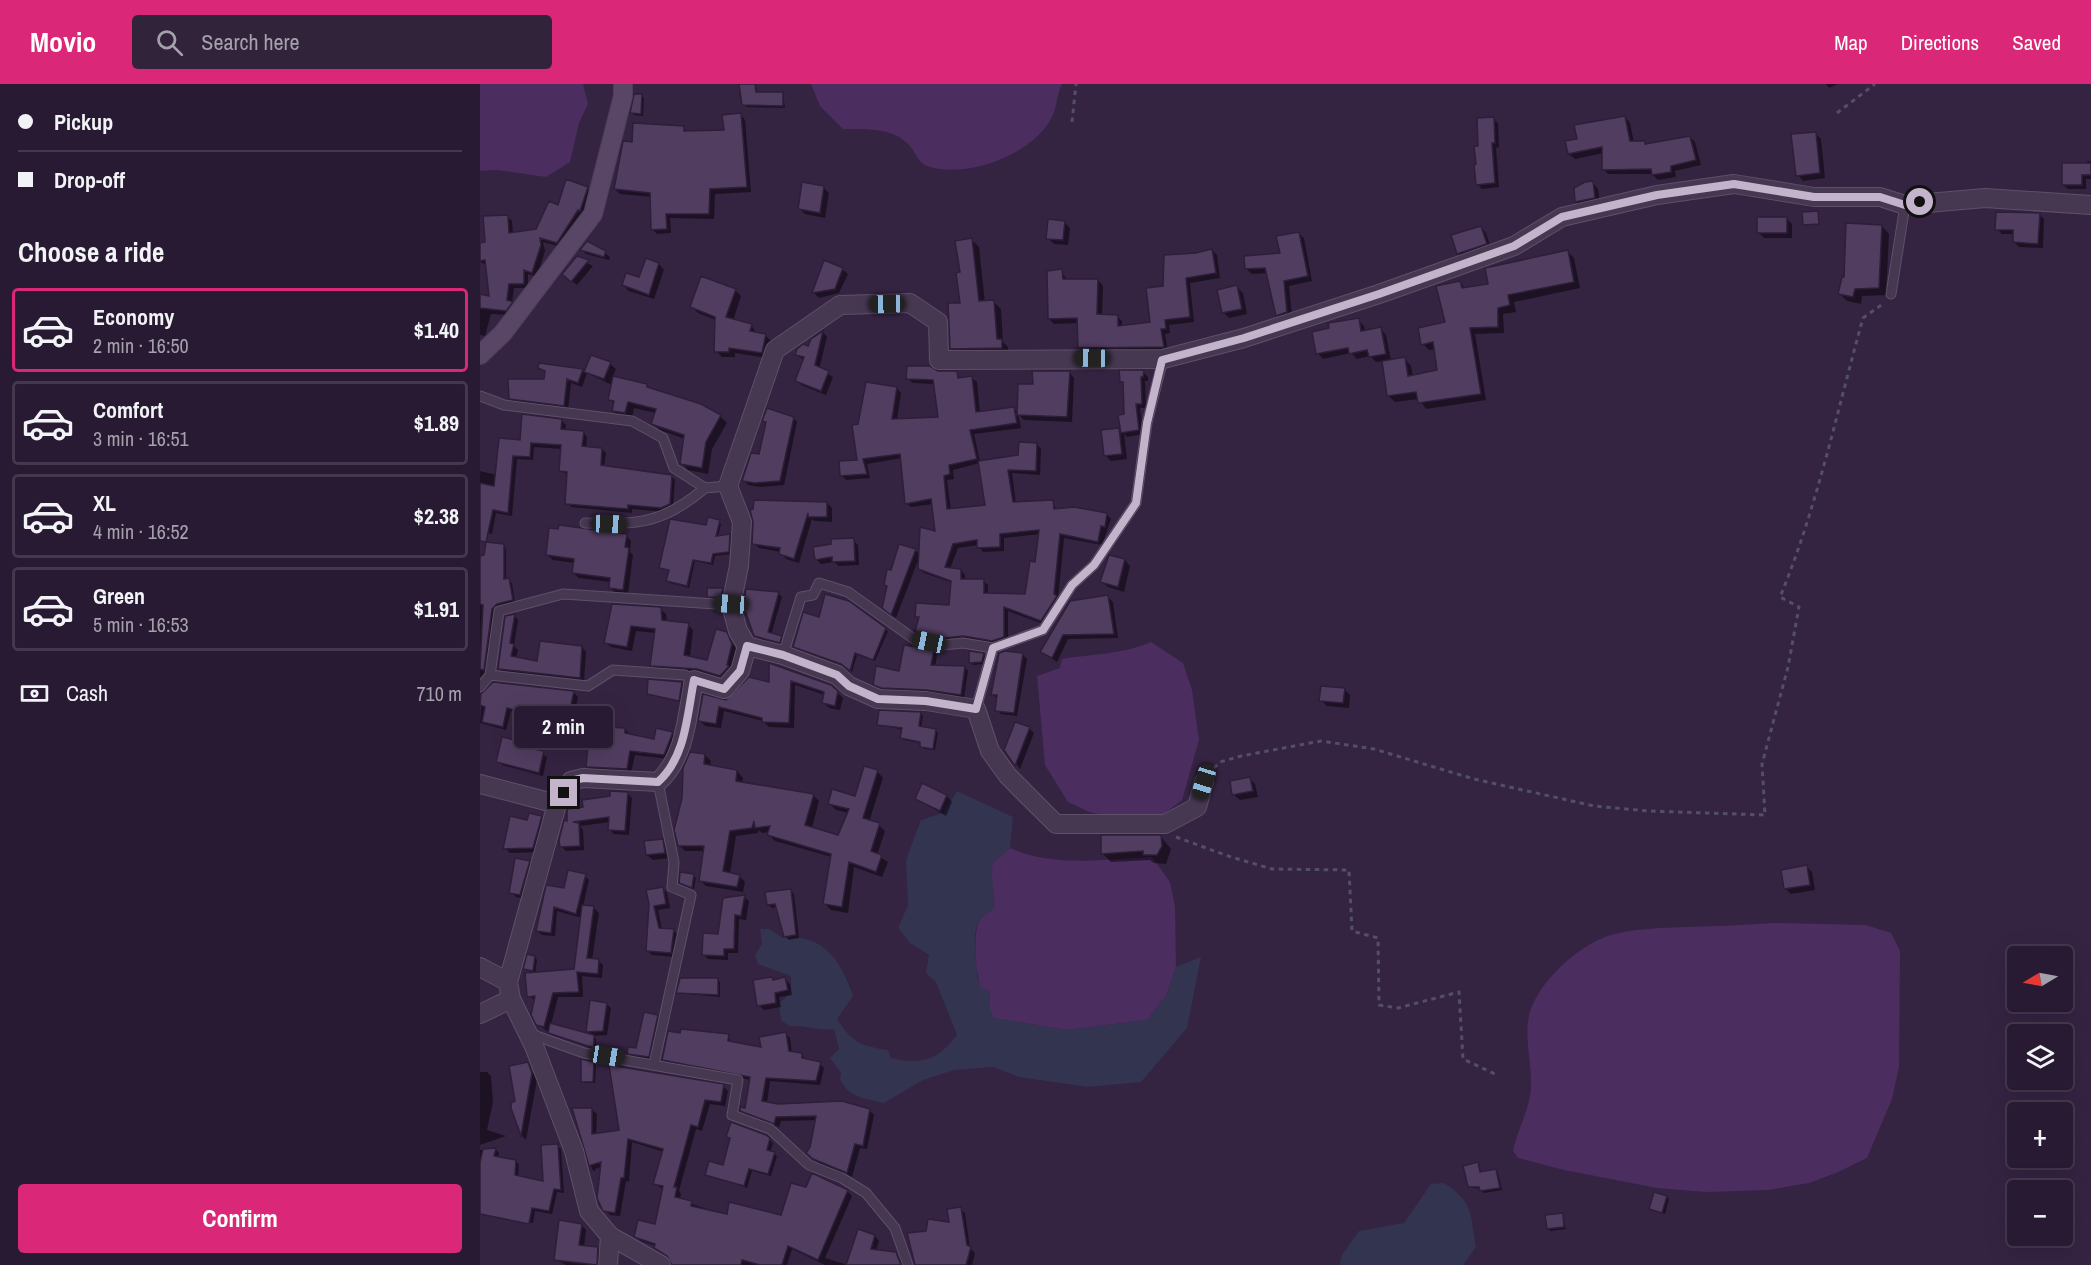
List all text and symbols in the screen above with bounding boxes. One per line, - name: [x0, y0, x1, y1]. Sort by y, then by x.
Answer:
- search box: [132, 15, 552, 69]
- text: Movio: [30, 23, 96, 61]
- icon: search: [153, 26, 186, 59]
- text: Search here: [201, 27, 300, 57]
- text: Map: [1834, 28, 1868, 57]
- text: Directions: [1901, 28, 1979, 57]
- text: Saved: [2012, 28, 2061, 57]
- text: Pickup: [54, 107, 113, 137]
- text: Drop-off: [54, 165, 125, 195]
- route start: [1906, 188, 1933, 215]
- text: Choose a ride: [18, 234, 164, 270]
- car: [869, 295, 905, 313]
- text: Economy: [93, 302, 174, 332]
- icon: car: [21, 303, 75, 357]
- text: $1.40: [414, 315, 459, 345]
- text: 2 min · 16:50: [93, 332, 189, 359]
- car: [1074, 349, 1110, 367]
- text: Comfort: [93, 395, 163, 425]
- icon: car: [21, 396, 75, 450]
- text: $1.89: [414, 408, 459, 438]
- text: 3 min · 16:51: [93, 425, 189, 452]
- text: XL: [93, 488, 116, 518]
- icon: car: [21, 489, 75, 543]
- text: $2.38: [414, 501, 459, 531]
- car: [591, 514, 627, 534]
- text: 4 min · 16:52: [93, 518, 189, 545]
- text: Green: [93, 581, 145, 611]
- icon: car: [21, 582, 75, 636]
- text: $1.91: [414, 594, 459, 624]
- car: [712, 594, 750, 614]
- text: 5 min · 16:53: [93, 611, 189, 638]
- car: [910, 629, 948, 655]
- icon: cash: [18, 677, 51, 710]
- text: Cash: [66, 678, 108, 708]
- text: 710 m: [416, 680, 462, 707]
- callout: 2 min: [514, 706, 614, 748]
- text: 2 min: [542, 713, 585, 740]
- car: [1190, 762, 1218, 802]
- route end: [550, 779, 577, 806]
- north arrow: [2007, 946, 2073, 1012]
- map controls: [2007, 946, 2073, 1246]
- button: layers: [2007, 1024, 2073, 1090]
- car: [588, 1044, 626, 1068]
- button: +: [2007, 1102, 2073, 1168]
- button: −: [2007, 1180, 2073, 1246]
- button: Confirm: [18, 1184, 462, 1253]

